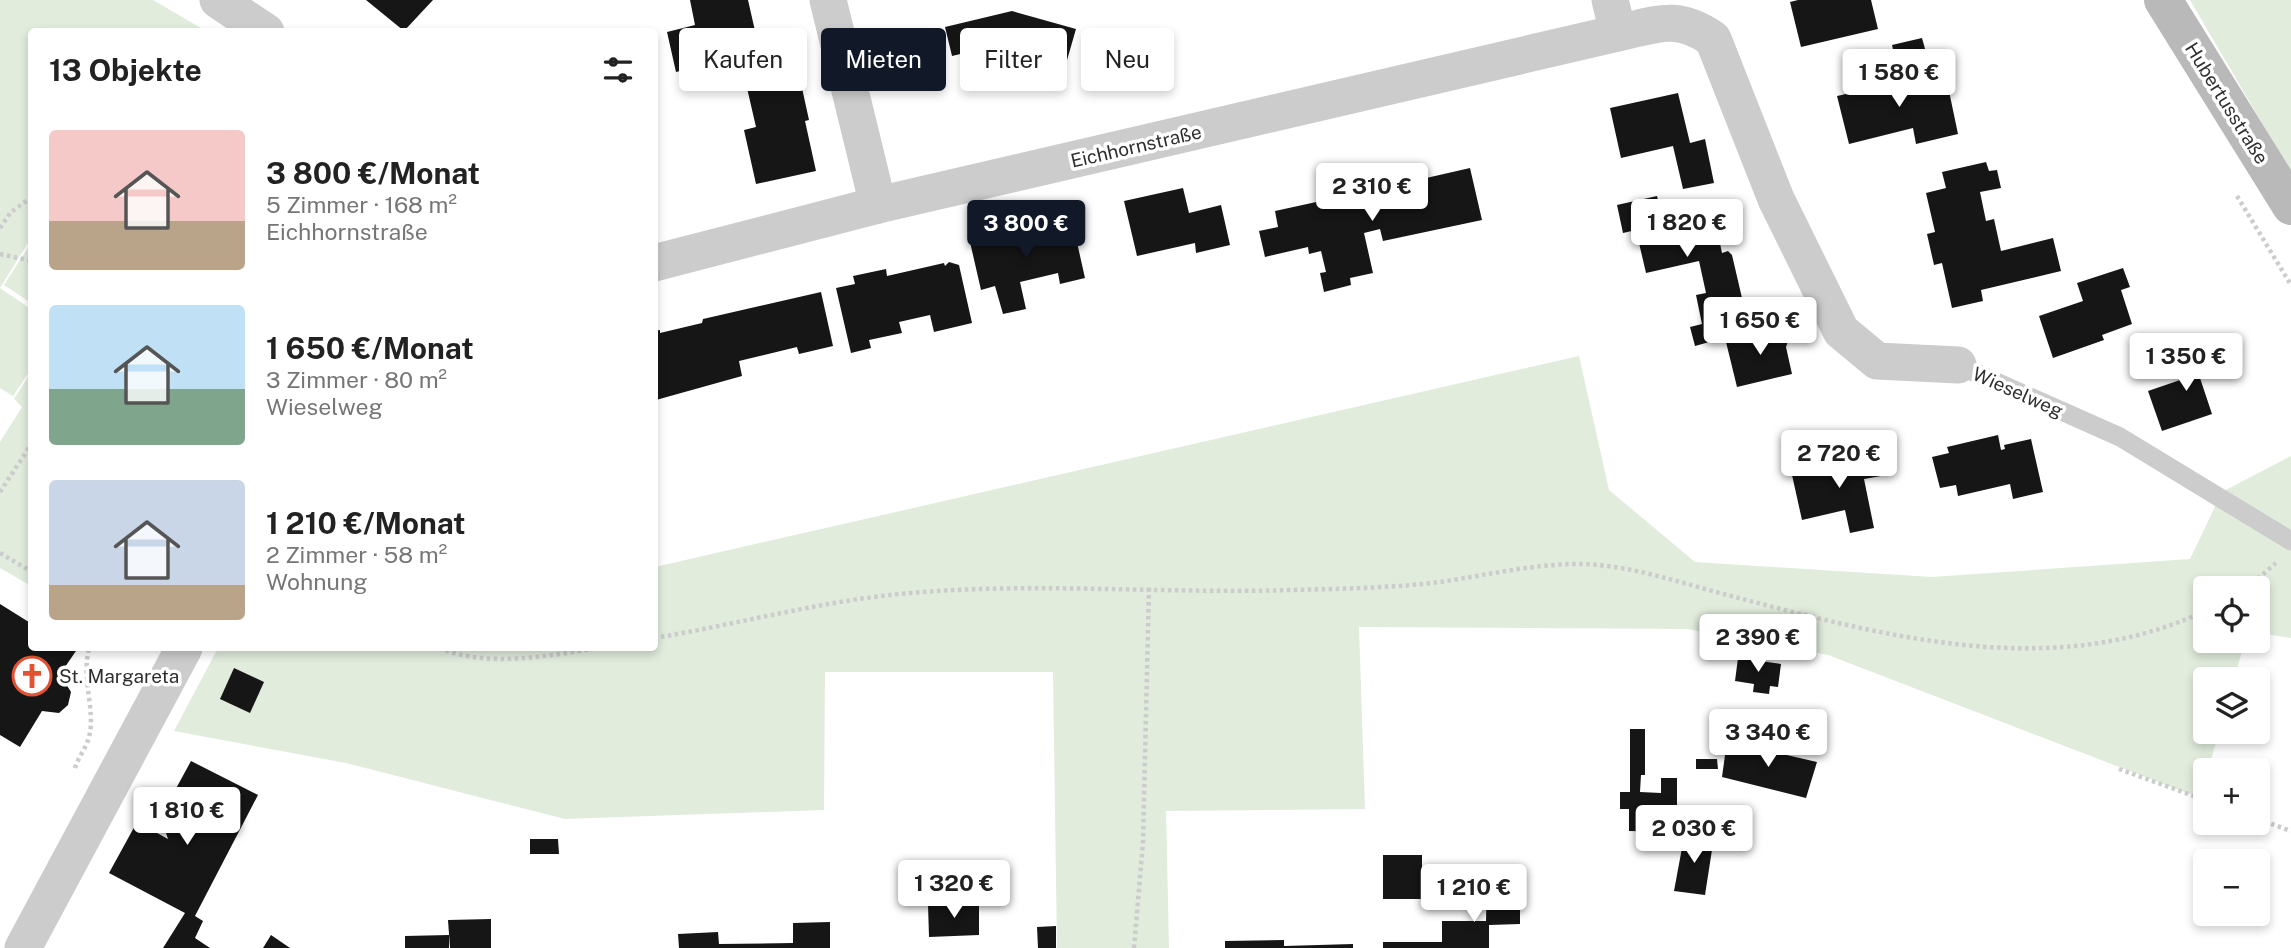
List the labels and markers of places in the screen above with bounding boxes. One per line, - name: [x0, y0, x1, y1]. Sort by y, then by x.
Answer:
- pin: 1 580 €: [1834, 50, 1964, 109]
- pin: 2 310 €: [1307, 164, 1437, 223]
- pin: 1 820 €: [1622, 200, 1752, 259]
- pin: 3 800 €: [961, 201, 1091, 260]
- pin: 1 650 €: [1695, 298, 1825, 357]
- pin: 1 350 €: [2121, 334, 2251, 393]
- pin: 2 720 €: [1774, 430, 1904, 490]
- pin: 2 390 €: [1693, 614, 1823, 674]
- church icon: St. Margareta: [11, 655, 53, 697]
- place label: St. Margareta: [59, 665, 179, 687]
- pin: 3 340 €: [1703, 710, 1833, 769]
- pin: 1 810 €: [122, 788, 252, 847]
- pin: 2 030 €: [1629, 806, 1759, 865]
- pin: 1 320 €: [889, 860, 1019, 920]
- pin: 1 210 €: [1409, 864, 1539, 924]

